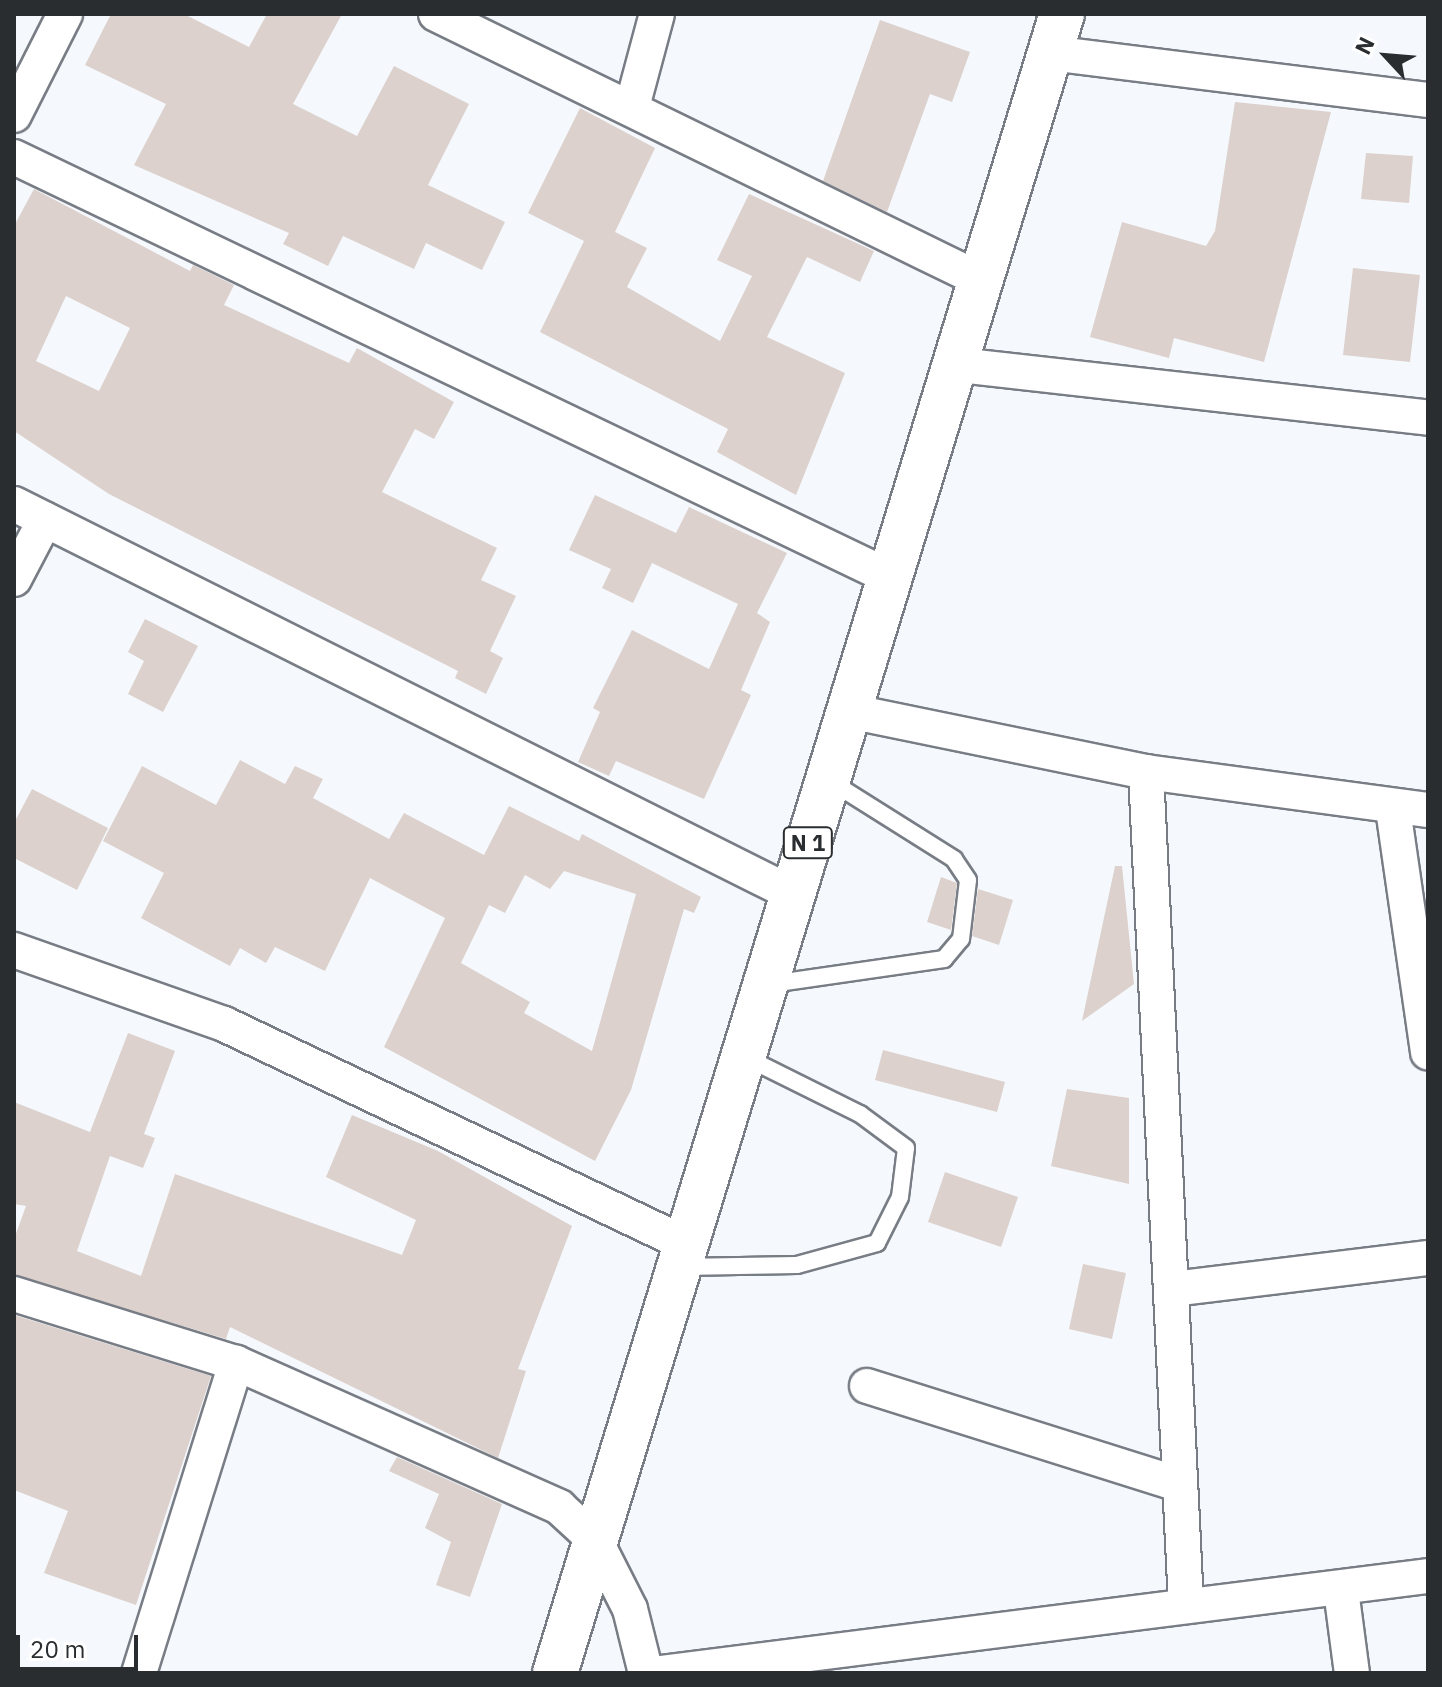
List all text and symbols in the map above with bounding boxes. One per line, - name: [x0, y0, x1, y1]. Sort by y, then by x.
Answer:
- north arrow: [1346, 16, 1426, 96]
- text: N: [1347, 32, 1381, 59]
- road number: N 1: [782, 825, 834, 861]
- scale bar: [20, 1619, 142, 1669]
- text: 20 m: [30, 1633, 85, 1665]

